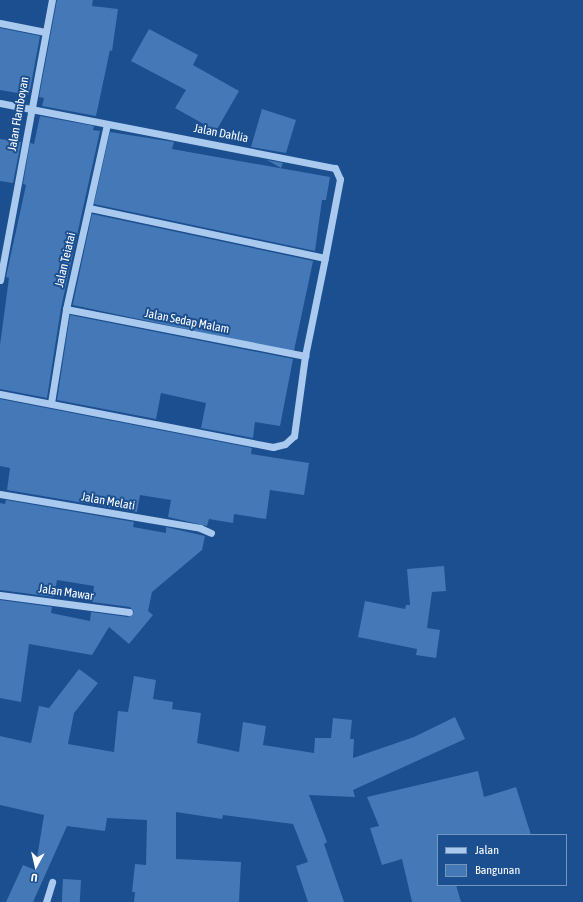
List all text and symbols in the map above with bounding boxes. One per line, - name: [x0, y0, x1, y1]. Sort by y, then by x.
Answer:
- street label: Jalan Flamboyan: [5, 76, 33, 152]
- street label: Jalan Dahlia: [192, 122, 250, 146]
- street label: Jalan Teiatai: [53, 231, 79, 289]
- street label: Jalan Sedap Malam: [144, 307, 230, 337]
- street label: Jalan Melati: [80, 490, 136, 514]
- street label: Jalan Mawar: [38, 582, 94, 604]
- legend: [437, 834, 567, 886]
- text: Jalan: [475, 843, 499, 857]
- north arrow: [16, 846, 56, 886]
- text: Bangunan: [475, 863, 520, 877]
- text: U: [30, 871, 38, 884]

